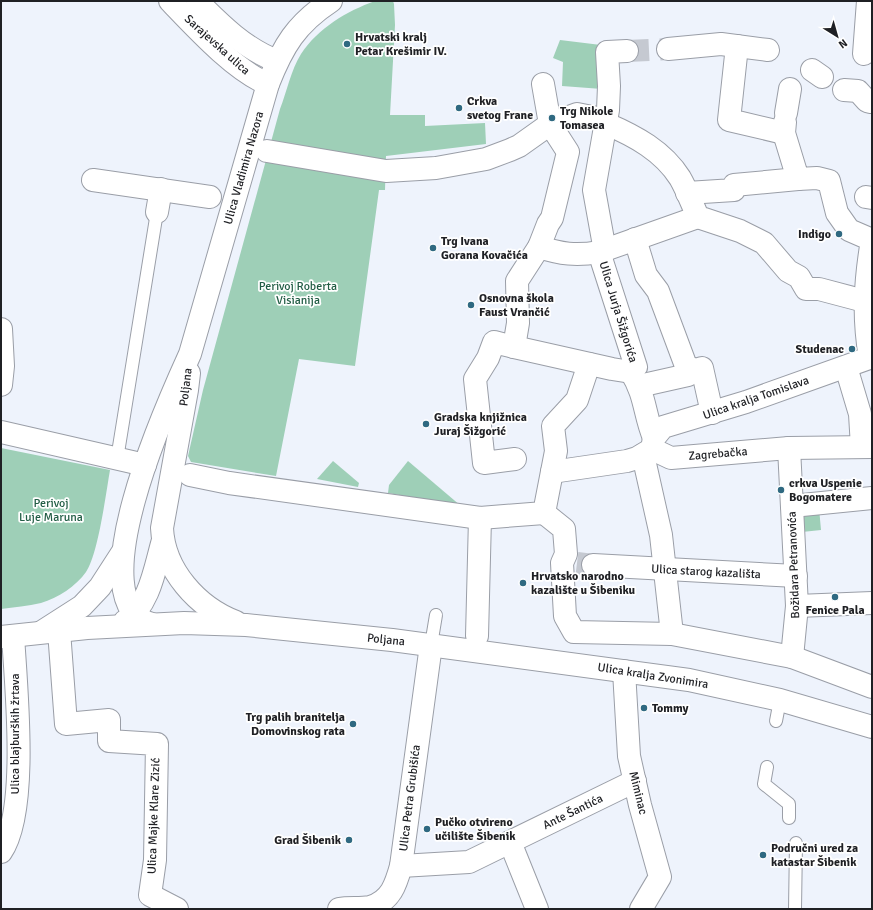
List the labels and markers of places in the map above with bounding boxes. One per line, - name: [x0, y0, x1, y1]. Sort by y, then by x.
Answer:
- place label: Hrvatski kralj Petar Krešimir IV.: [355, 30, 447, 59]
- marker: Hrvatski kralj Petar Krešimir IV.: [342, 39, 352, 49]
- place label: Crkva svetog Frane: [467, 94, 533, 123]
- marker: Crkva svetog Frane: [454, 103, 464, 113]
- place label: Trg Nikole Tomasea: [560, 104, 613, 133]
- marker: Trg Nikole Tomasea: [547, 113, 557, 123]
- place label: Indigo: [798, 227, 831, 242]
- marker: Indigo: [834, 229, 844, 239]
- place label: Trg Ivana Gorana Kovačića: [441, 234, 528, 263]
- marker: Trg Ivana Gorana Kovačića: [428, 243, 438, 253]
- place label: Osnovna škola Faust Vrančić: [479, 291, 554, 320]
- marker: Osnovna škola Faust Vrančić: [466, 300, 476, 310]
- place label: Studenac: [795, 342, 844, 357]
- marker: Studenac: [847, 344, 857, 354]
- place label: Gradska knjižnica Juraj Šižgorić: [434, 410, 527, 439]
- marker: Gradska knjižnica Juraj Šižgorić: [421, 419, 431, 429]
- place label: crkva Uspenie Bogomatere: [789, 476, 862, 505]
- marker: crkva Uspenie Bogomatere: [776, 485, 786, 495]
- place label: Hrvatsko narodno kazalište u Šibeniku: [531, 569, 636, 598]
- marker: Hrvatsko narodno kazalište u Šibeniku: [518, 578, 528, 588]
- marker: Fenice Pala: [830, 592, 840, 602]
- place label: Fenice Pala: [805, 603, 865, 618]
- place label: Tommy: [652, 701, 689, 716]
- marker: Tommy: [639, 703, 649, 713]
- place label: Trg palih branitelja Domovinskog rata: [246, 710, 345, 739]
- marker: Trg palih branitelja Domovinskog rata: [348, 719, 358, 729]
- place label: Pučko otvireno učilište Šibenik: [435, 815, 516, 844]
- marker: Pučko otvireno učilište Šibenik: [422, 824, 432, 834]
- place label: Grad Šibenik: [274, 832, 342, 848]
- marker: Grad Šibenik: [344, 835, 354, 845]
- place label: Područni ured za katastar Šibenik: [771, 841, 858, 870]
- marker: Područni ured za katastar Šibenik: [758, 850, 768, 860]

